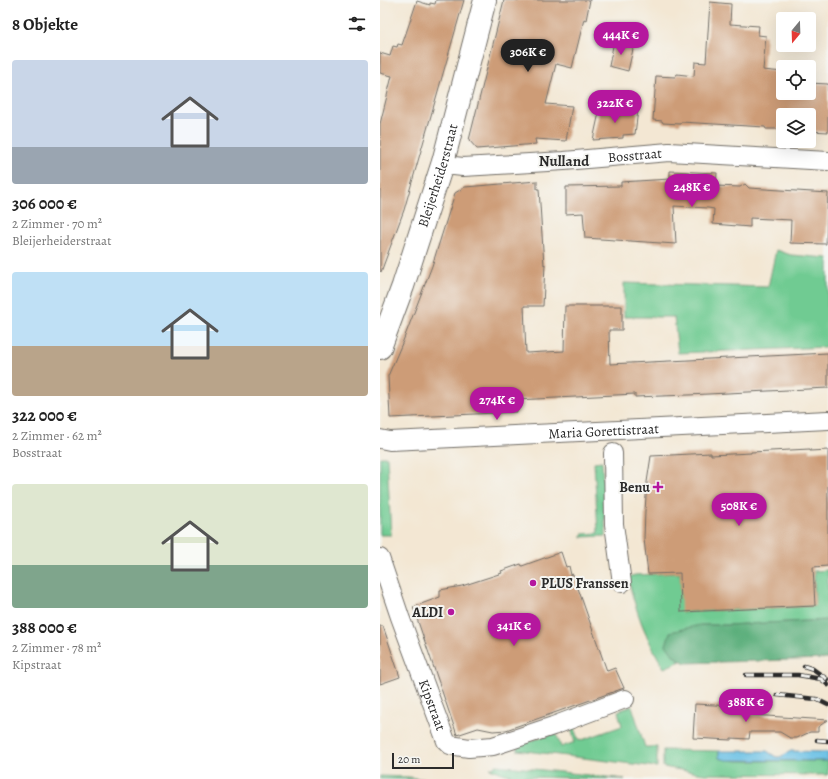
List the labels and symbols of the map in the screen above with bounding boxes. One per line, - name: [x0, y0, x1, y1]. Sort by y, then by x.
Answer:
- north arrow: [776, 12, 816, 52]
- pin: 444K €: [588, 22, 654, 56]
- pin: 306K €: [495, 39, 561, 73]
- pin: 322K €: [582, 90, 648, 124]
- street label: Bleijerheiderstraat: [413, 121, 462, 230]
- street label: Bosstraat: [607, 143, 663, 167]
- district label: Nulland: [539, 151, 590, 171]
- pin: 248K €: [659, 174, 725, 208]
- pin: 274K €: [464, 387, 530, 421]
- street label: Maria Gorettistraat: [548, 419, 660, 443]
- place label: Benu: [619, 478, 650, 497]
- marker: Benu: [653, 482, 663, 492]
- pin: 508K €: [706, 493, 772, 527]
- place label: PLUS Franssen: [541, 574, 629, 593]
- marker: PLUS Franssen: [528, 578, 538, 588]
- place label: ALDI: [411, 603, 443, 622]
- marker: ALDI: [446, 607, 456, 617]
- pin: 341K €: [481, 613, 547, 647]
- street label: Kipstraat: [414, 677, 451, 734]
- pin: 388K €: [713, 689, 779, 723]
- scale bar: [392, 751, 454, 770]

